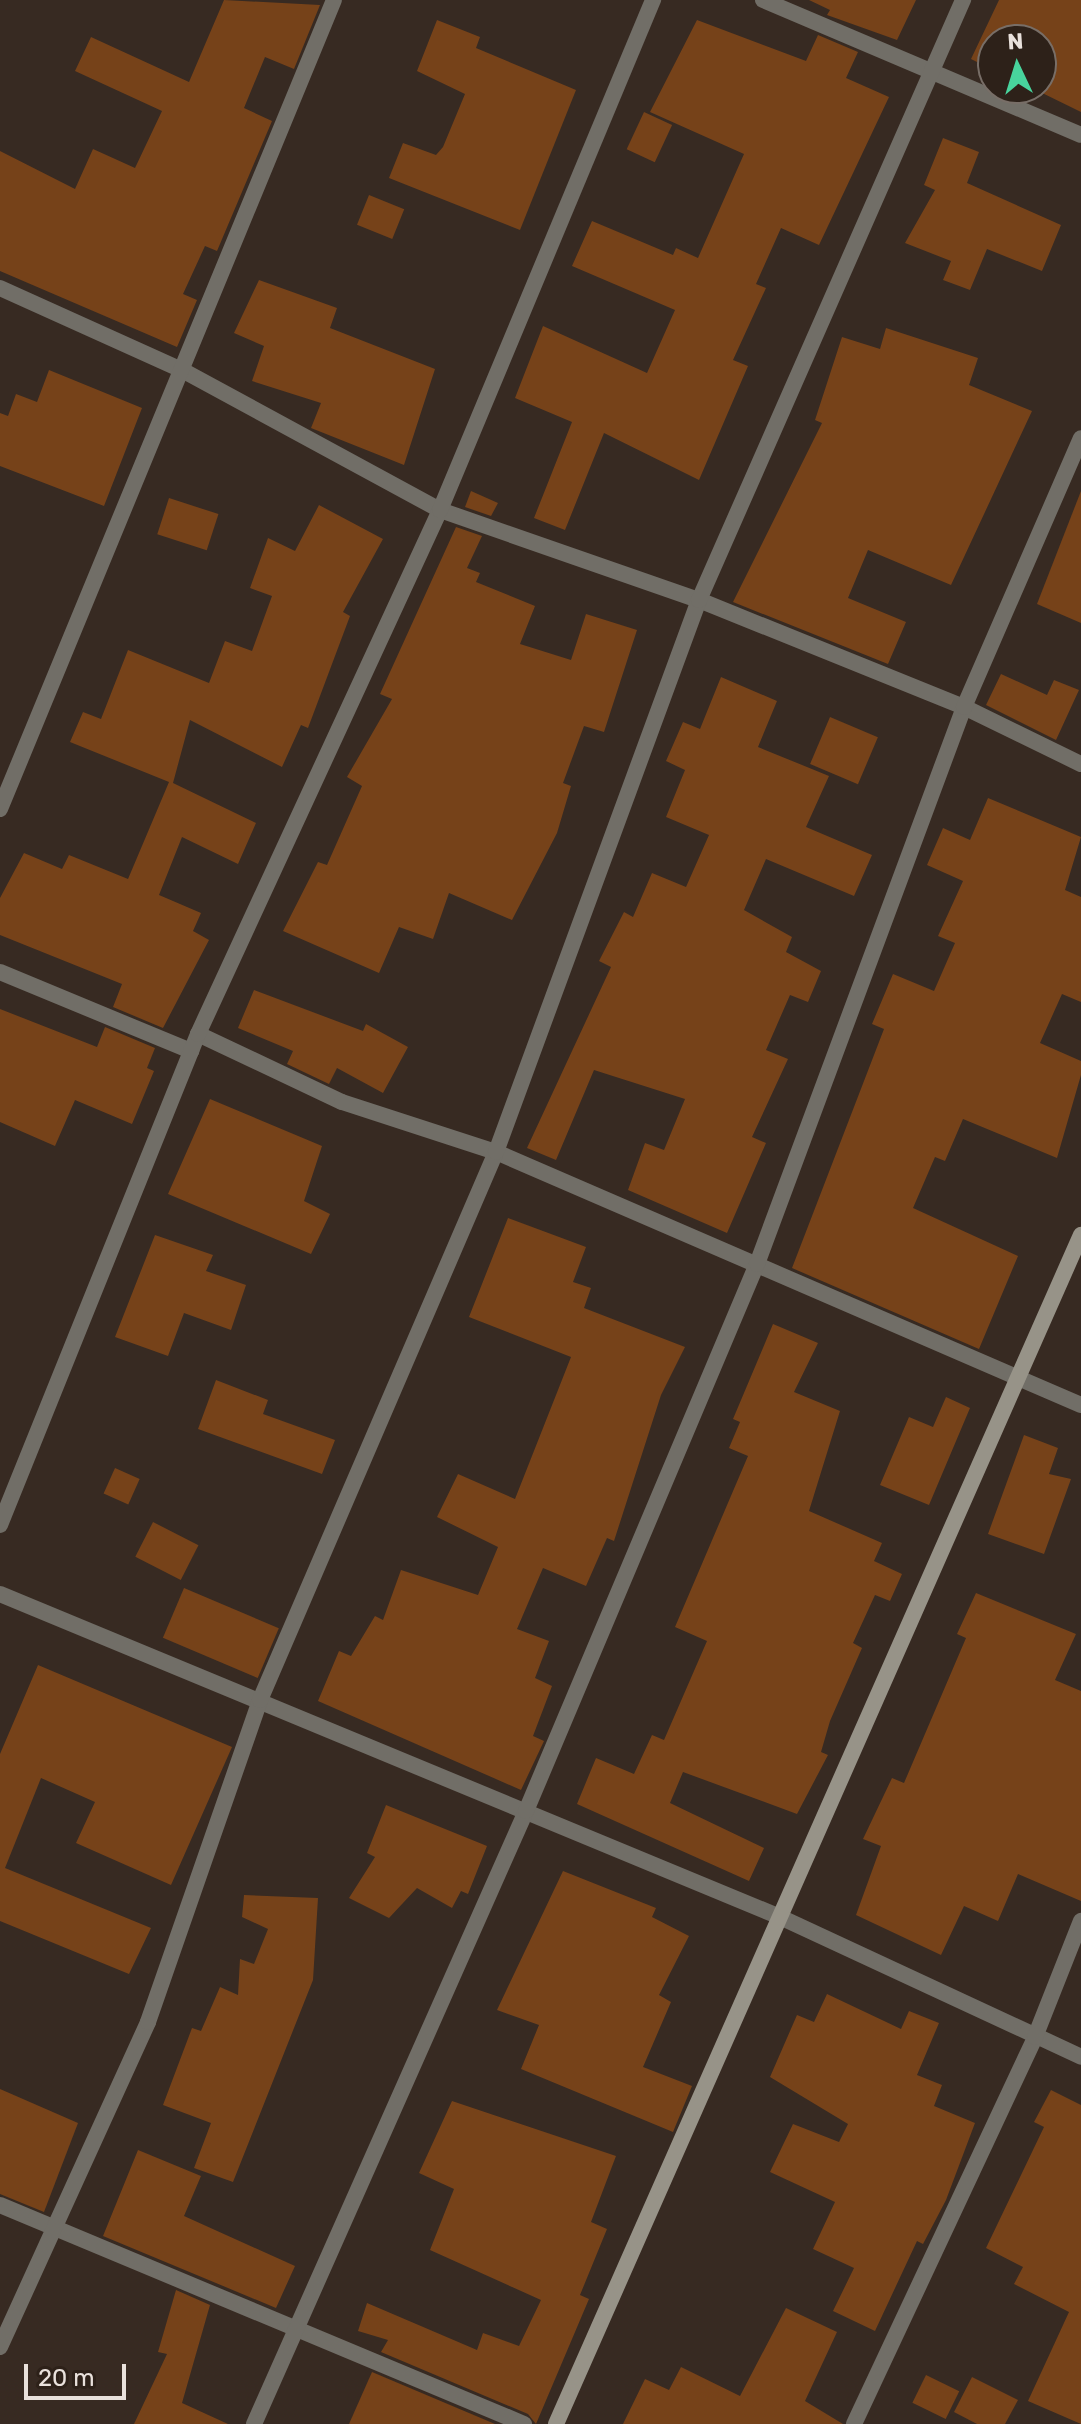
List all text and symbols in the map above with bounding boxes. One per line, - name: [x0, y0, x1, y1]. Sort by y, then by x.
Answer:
- north arrow: [977, 24, 1057, 104]
- text: N: [1007, 28, 1024, 56]
- scale bar: [28, 2348, 130, 2398]
- text: 20 m: [38, 2364, 95, 2392]

